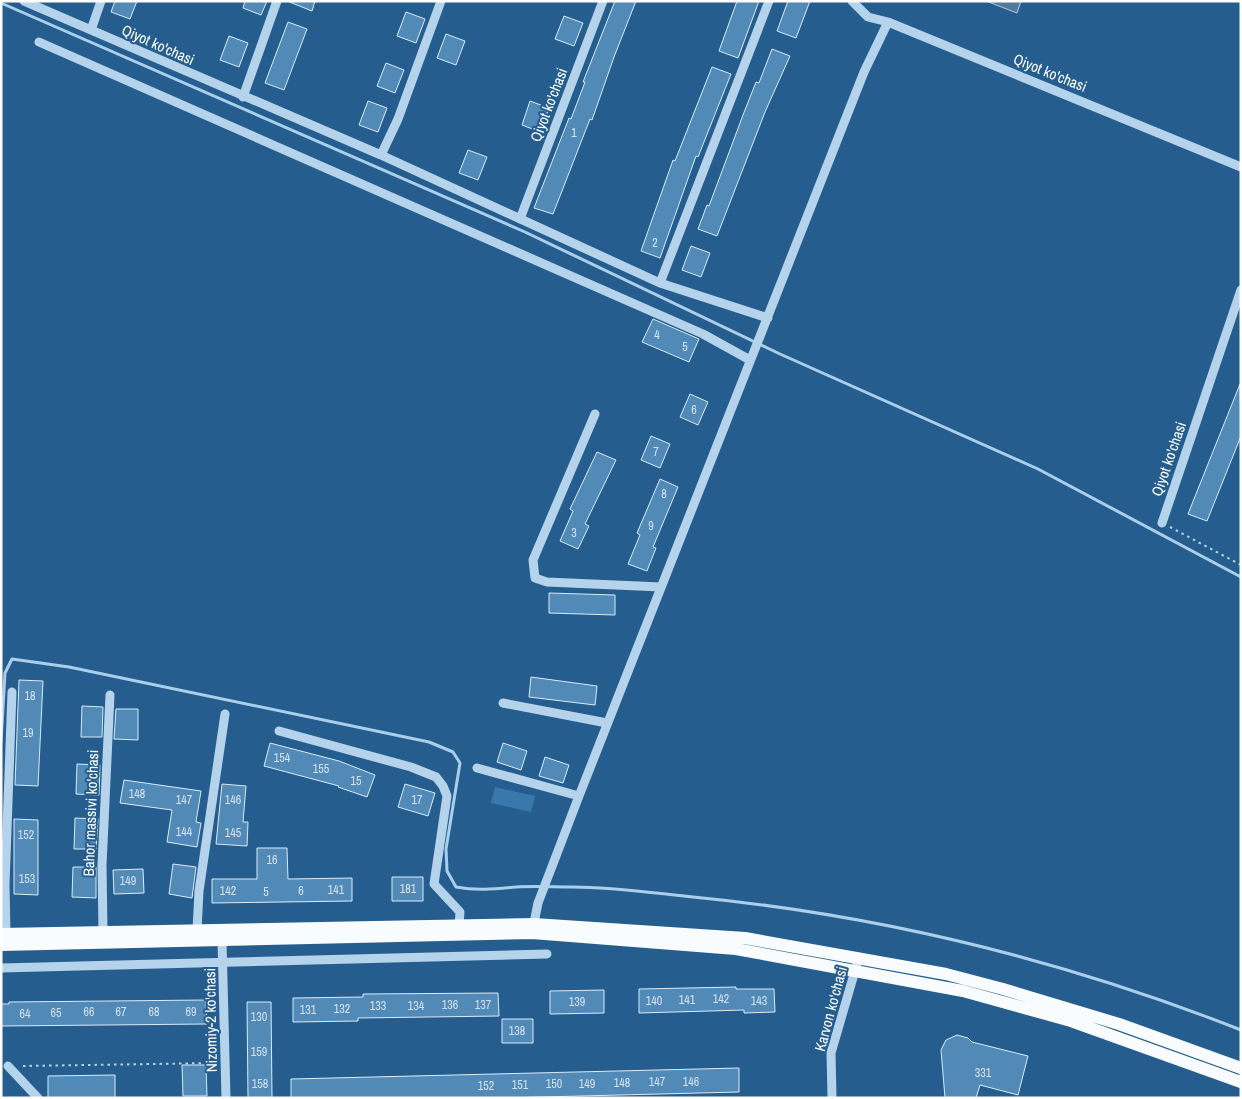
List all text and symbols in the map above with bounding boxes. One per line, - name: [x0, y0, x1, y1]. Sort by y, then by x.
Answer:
- street label: Qiyot ko'chasi: [118, 19, 198, 70]
- street label: Qiyot ko'chasi: [1010, 48, 1090, 97]
- street label: Qiyot ko'chasi: [525, 65, 572, 145]
- house number: 1: [571, 125, 577, 141]
- house number: 2: [652, 235, 658, 251]
- house number: 4: [654, 327, 660, 343]
- house number: 5: [682, 339, 688, 355]
- house number: 6: [691, 402, 697, 418]
- street label: Qiyot ko'chasi: [1146, 419, 1191, 499]
- house number: 7: [653, 444, 659, 460]
- house number: 8: [661, 486, 667, 502]
- house number: 9: [648, 518, 654, 534]
- house number: 3: [571, 525, 577, 541]
- house number: 18: [25, 688, 35, 704]
- house number: 19: [23, 725, 33, 741]
- street label: Bahor massivi ko'chasi: [78, 749, 103, 877]
- house number: 154: [274, 750, 291, 766]
- house number: 155: [313, 761, 330, 777]
- house number: 15: [351, 773, 362, 789]
- house number: 148: [129, 786, 145, 802]
- house number: 147: [176, 792, 193, 808]
- house number: 146: [225, 792, 241, 808]
- house number: 17: [412, 792, 423, 808]
- house number: 144: [176, 824, 193, 840]
- house number: 145: [225, 825, 242, 841]
- house number: 152: [18, 827, 34, 843]
- house number: 16: [267, 852, 277, 868]
- house number: 153: [19, 871, 35, 887]
- house number: 149: [120, 873, 136, 889]
- house number: 181: [400, 881, 417, 897]
- house number: 141: [328, 882, 345, 898]
- house number: 142: [220, 883, 236, 899]
- house number: 6: [298, 883, 304, 899]
- house number: 5: [263, 884, 269, 900]
- street label: Karvon ko'chasi: [809, 964, 852, 1054]
- street label: Nizomiy-2 ko'chasi: [199, 968, 222, 1072]
- house number: 142: [713, 991, 729, 1007]
- house number: 141: [679, 992, 696, 1008]
- house number: 140: [646, 993, 662, 1009]
- house number: 143: [751, 993, 767, 1009]
- house number: 139: [569, 994, 585, 1010]
- house number: 136: [442, 997, 458, 1013]
- house number: 137: [475, 997, 492, 1013]
- house number: 133: [370, 998, 386, 1014]
- house number: 134: [408, 998, 425, 1014]
- house number: 132: [334, 1001, 350, 1017]
- house number: 131: [300, 1002, 317, 1018]
- house number: 66: [84, 1004, 94, 1020]
- house number: 67: [116, 1004, 127, 1020]
- house number: 68: [149, 1004, 159, 1020]
- house number: 69: [186, 1004, 196, 1020]
- house number: 65: [51, 1005, 62, 1021]
- house number: 64: [20, 1006, 31, 1022]
- house number: 130: [251, 1009, 267, 1025]
- house number: 138: [509, 1023, 525, 1039]
- house number: 159: [251, 1044, 267, 1060]
- house number: 331: [975, 1065, 992, 1081]
- house number: 147: [649, 1074, 666, 1090]
- house number: 146: [683, 1074, 699, 1090]
- house number: 148: [614, 1075, 630, 1091]
- house number: 158: [252, 1076, 268, 1092]
- house number: 150: [546, 1076, 562, 1092]
- house number: 149: [579, 1076, 595, 1092]
- house number: 151: [512, 1077, 529, 1093]
- house number: 152: [478, 1078, 494, 1094]

